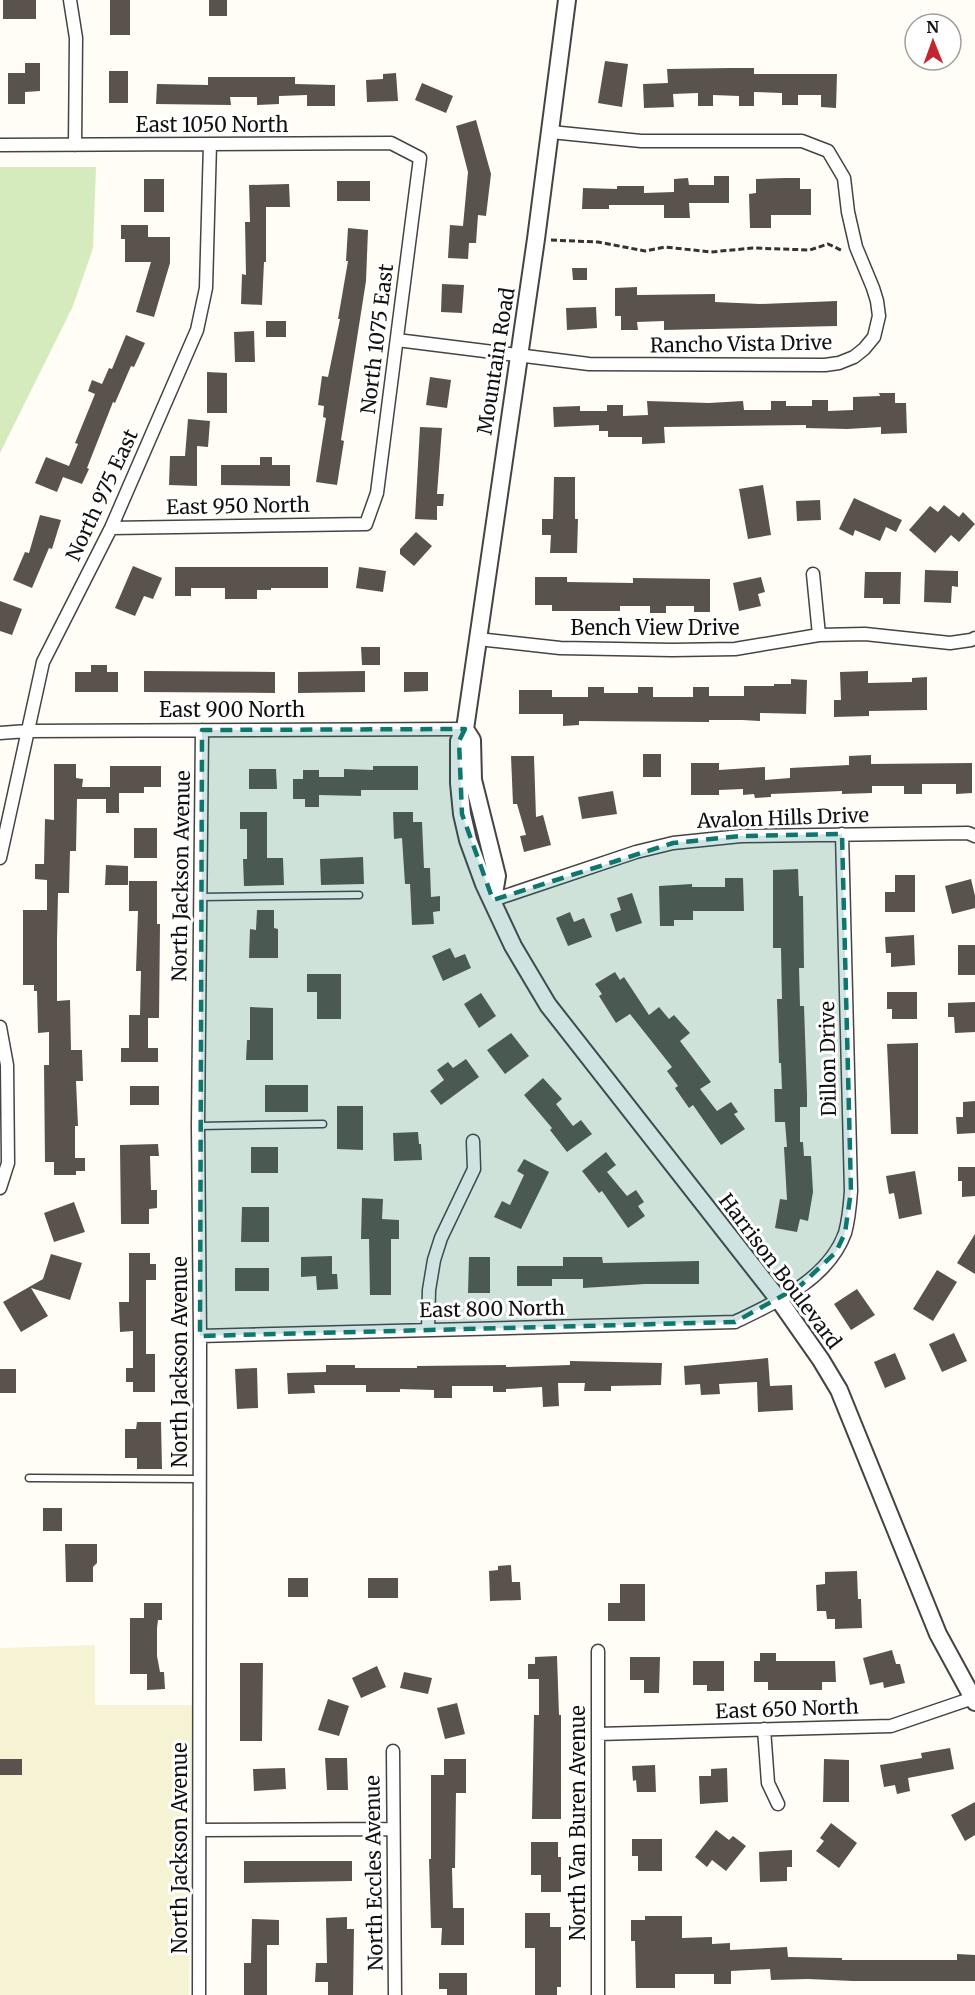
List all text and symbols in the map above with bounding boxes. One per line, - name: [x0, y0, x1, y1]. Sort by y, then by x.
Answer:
- north arrow: [903, 12, 963, 72]
- text: N: [926, 17, 940, 37]
- street label: East 1050 North: [136, 112, 288, 137]
- street label: North 1075 East: [355, 262, 398, 415]
- street label: Mountain Road: [472, 286, 519, 436]
- street label: Rancho Vista Drive: [650, 329, 832, 358]
- street label: North 975 East: [60, 425, 143, 565]
- street label: East 950 North: [166, 492, 310, 519]
- street label: Bench View Drive: [570, 615, 740, 640]
- street label: East 900 North: [159, 697, 305, 722]
- street label: North Jackson Avenue: [166, 770, 195, 982]
- street label: Avalon Hills Drive: [696, 802, 869, 833]
- street label: Dillon Drive: [814, 1001, 841, 1117]
- street label: Harrison Boulevard: [714, 1188, 847, 1353]
- street label: North Jackson Avenue: [167, 1256, 192, 1468]
- street label: East 800 North: [419, 1295, 565, 1322]
- street label: East 650 North: [715, 1694, 859, 1723]
- street label: North Van Buren Avenue: [565, 1705, 590, 1941]
- street label: North Jackson Avenue: [167, 1742, 192, 1954]
- street label: North Eccles Avenue: [359, 1775, 388, 1971]

